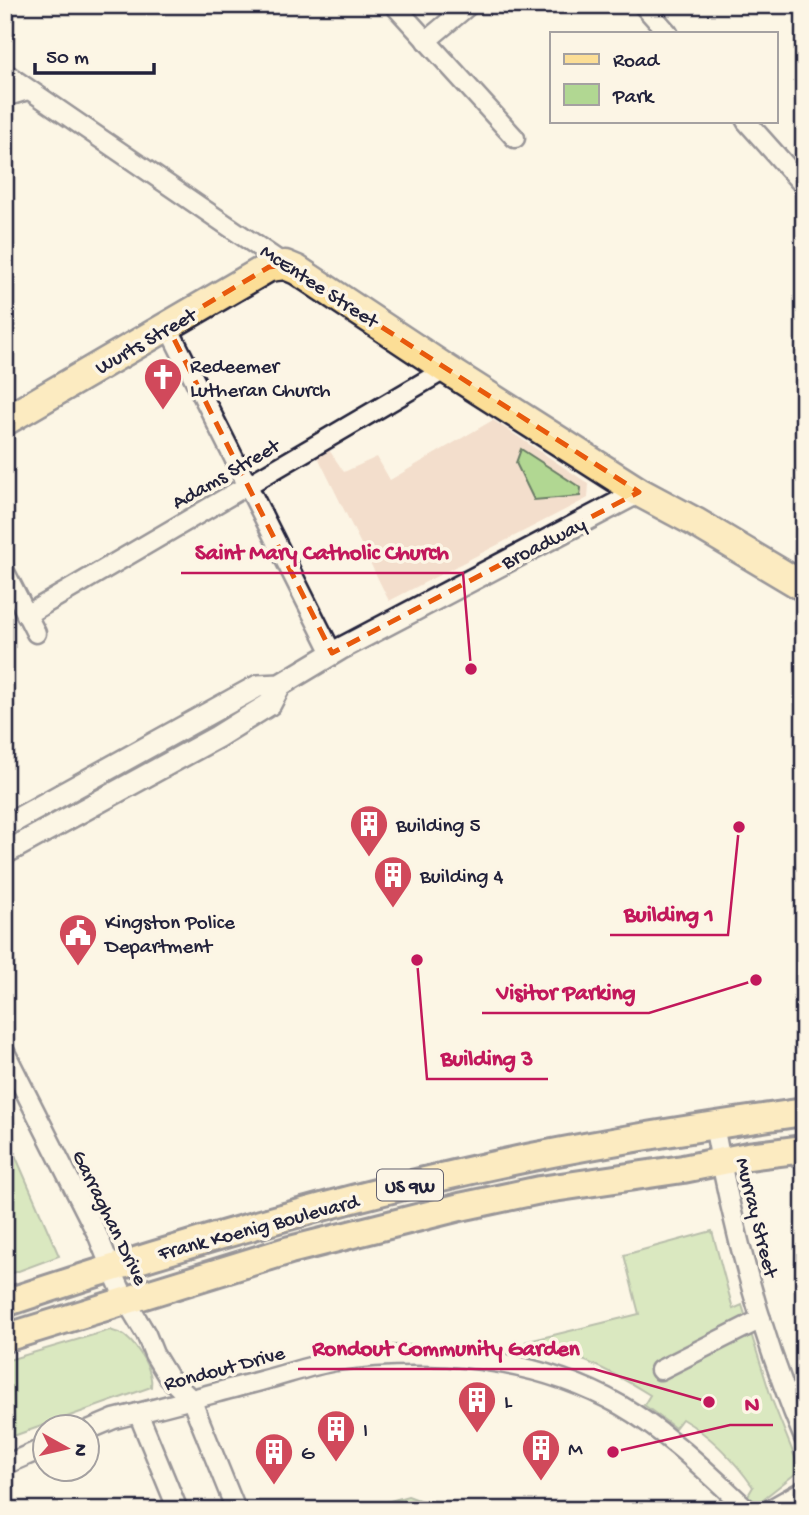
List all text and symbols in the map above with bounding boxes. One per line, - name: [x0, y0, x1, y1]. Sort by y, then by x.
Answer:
- scale bar: [35, 32, 154, 76]
- legend: [550, 32, 778, 122]
- text: 50 m: [46, 47, 89, 72]
- text: Road: [613, 50, 661, 75]
- text: Park: [612, 86, 656, 111]
- street label: McEntee Street: [254, 240, 384, 337]
- street label: Wurts Street: [92, 303, 204, 382]
- church icon: Redeemer Lutheran Church: [142, 356, 184, 411]
- place label: Redeemer Lutheran Church: [190, 356, 331, 405]
- street label: Adams Street: [169, 434, 287, 517]
- street label: Broadway: [497, 513, 591, 577]
- callout: Saint Mary Catholic Church: [181, 529, 463, 573]
- text: Saint Mary Catholic Church: [195, 541, 450, 568]
- building icon: Building 5: [348, 803, 390, 858]
- place label: Building 5: [395, 815, 481, 840]
- building icon: Building 4: [372, 854, 414, 909]
- place label: Building 4: [419, 866, 504, 891]
- callout: Building 1: [610, 891, 728, 935]
- text: Building 1: [623, 903, 714, 930]
- public building icon: Kingston Police Department: [57, 912, 99, 967]
- place label: Kingston Police Department: [103, 912, 236, 961]
- callout: Visitor Parking: [482, 969, 649, 1013]
- text: Visitor Parking: [496, 981, 636, 1008]
- callout: Building 3: [427, 1035, 548, 1079]
- text: Building 3: [440, 1047, 533, 1074]
- street label: Garraghan Drive: [64, 1147, 152, 1291]
- street label: Murray Street: [728, 1156, 782, 1283]
- road number: US 9W: [377, 1170, 443, 1200]
- street label: Frank Koenig Boulevard: [155, 1190, 364, 1268]
- callout: Rondout Community Garden: [298, 1325, 594, 1369]
- text: Rondout Community Garden: [311, 1337, 581, 1364]
- street label: Rondout Drive: [162, 1342, 289, 1399]
- building icon: L: [456, 1379, 498, 1434]
- callout: N: [730, 1381, 773, 1425]
- place label: L: [504, 1391, 513, 1416]
- text: N: [744, 1393, 760, 1420]
- building icon: I: [315, 1408, 357, 1463]
- north arrow: [32, 1414, 102, 1484]
- place label: I: [363, 1420, 368, 1445]
- building icon: M: [520, 1427, 562, 1482]
- building icon: G: [253, 1431, 295, 1486]
- place label: M: [568, 1439, 583, 1464]
- text: N: [67, 1442, 92, 1458]
- place label: G: [301, 1443, 315, 1468]

